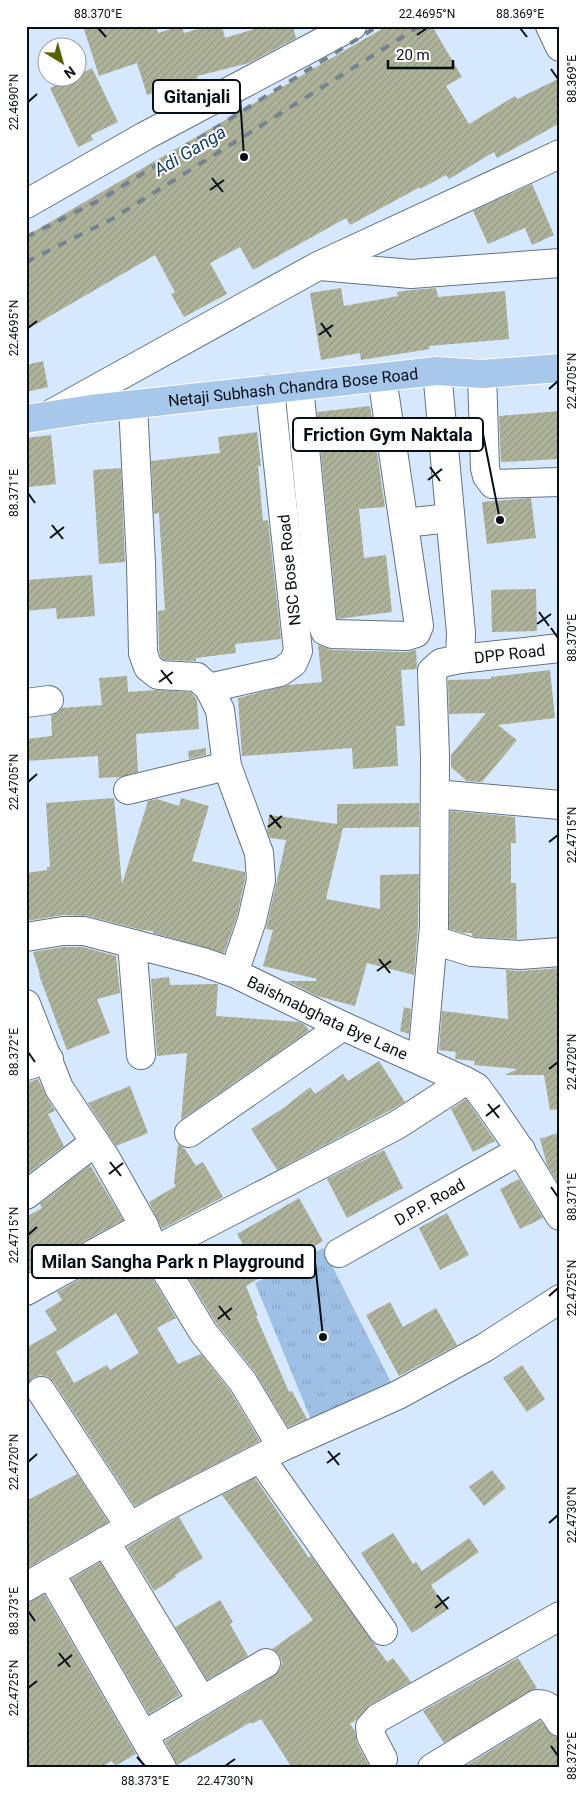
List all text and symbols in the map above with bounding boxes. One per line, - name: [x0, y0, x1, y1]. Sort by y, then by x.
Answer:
- text: 88.370°E: [74, 7, 122, 21]
- text: 22.4695°N: [399, 7, 455, 21]
- text: 88.369°E: [496, 7, 544, 21]
- north arrow: [38, 38, 88, 88]
- scale bar: [388, 38, 454, 70]
- text: 20 m: [396, 46, 430, 64]
- text: 88.369°E: [565, 55, 579, 103]
- text: N: [61, 63, 79, 82]
- text: 22.4690°N: [7, 74, 21, 130]
- callout: Gitanjali: [153, 80, 240, 113]
- text: Gitanjali: [164, 86, 230, 107]
- water label: Adi Ganga: [149, 121, 230, 181]
- text: 22.4695°N: [7, 300, 21, 356]
- text: 22.4705°N: [565, 353, 579, 409]
- street label: Netaji Subhash Chandra Bose Road: [167, 364, 419, 410]
- callout: Friction Gym Naktala: [293, 418, 483, 451]
- text: Friction Gym Naktala: [303, 424, 473, 445]
- text: 88.371°E: [7, 469, 21, 517]
- street label: NSC Bose Road: [274, 513, 305, 627]
- text: 88.370°E: [565, 614, 579, 662]
- street label: DPP Road: [473, 641, 546, 667]
- text: 22.4705°N: [7, 754, 21, 810]
- text: 22.4715°N: [565, 807, 579, 863]
- street label: Baishnabghata Bye Lane: [244, 972, 411, 1064]
- text: 88.372°E: [7, 1028, 21, 1076]
- text: 22.4720°N: [565, 1034, 579, 1090]
- text: 88.371°E: [565, 1173, 579, 1221]
- street label: D.P.P. Road: [391, 1175, 468, 1230]
- text: 22.4715°N: [7, 1207, 21, 1263]
- callout: Milan Sangha Park n Playground: [32, 1245, 315, 1278]
- text: Milan Sangha Park n Playground: [41, 1251, 305, 1272]
- text: 22.4725°N: [565, 1260, 579, 1316]
- text: 22.4720°N: [7, 1434, 21, 1490]
- text: 22.4730°N: [565, 1487, 579, 1543]
- text: 88.373°E: [7, 1587, 21, 1635]
- text: 22.4725°N: [7, 1660, 21, 1716]
- text: 88.372°E: [565, 1732, 579, 1780]
- text: 88.373°E: [121, 1774, 169, 1788]
- text: 22.4730°N: [197, 1774, 253, 1788]

